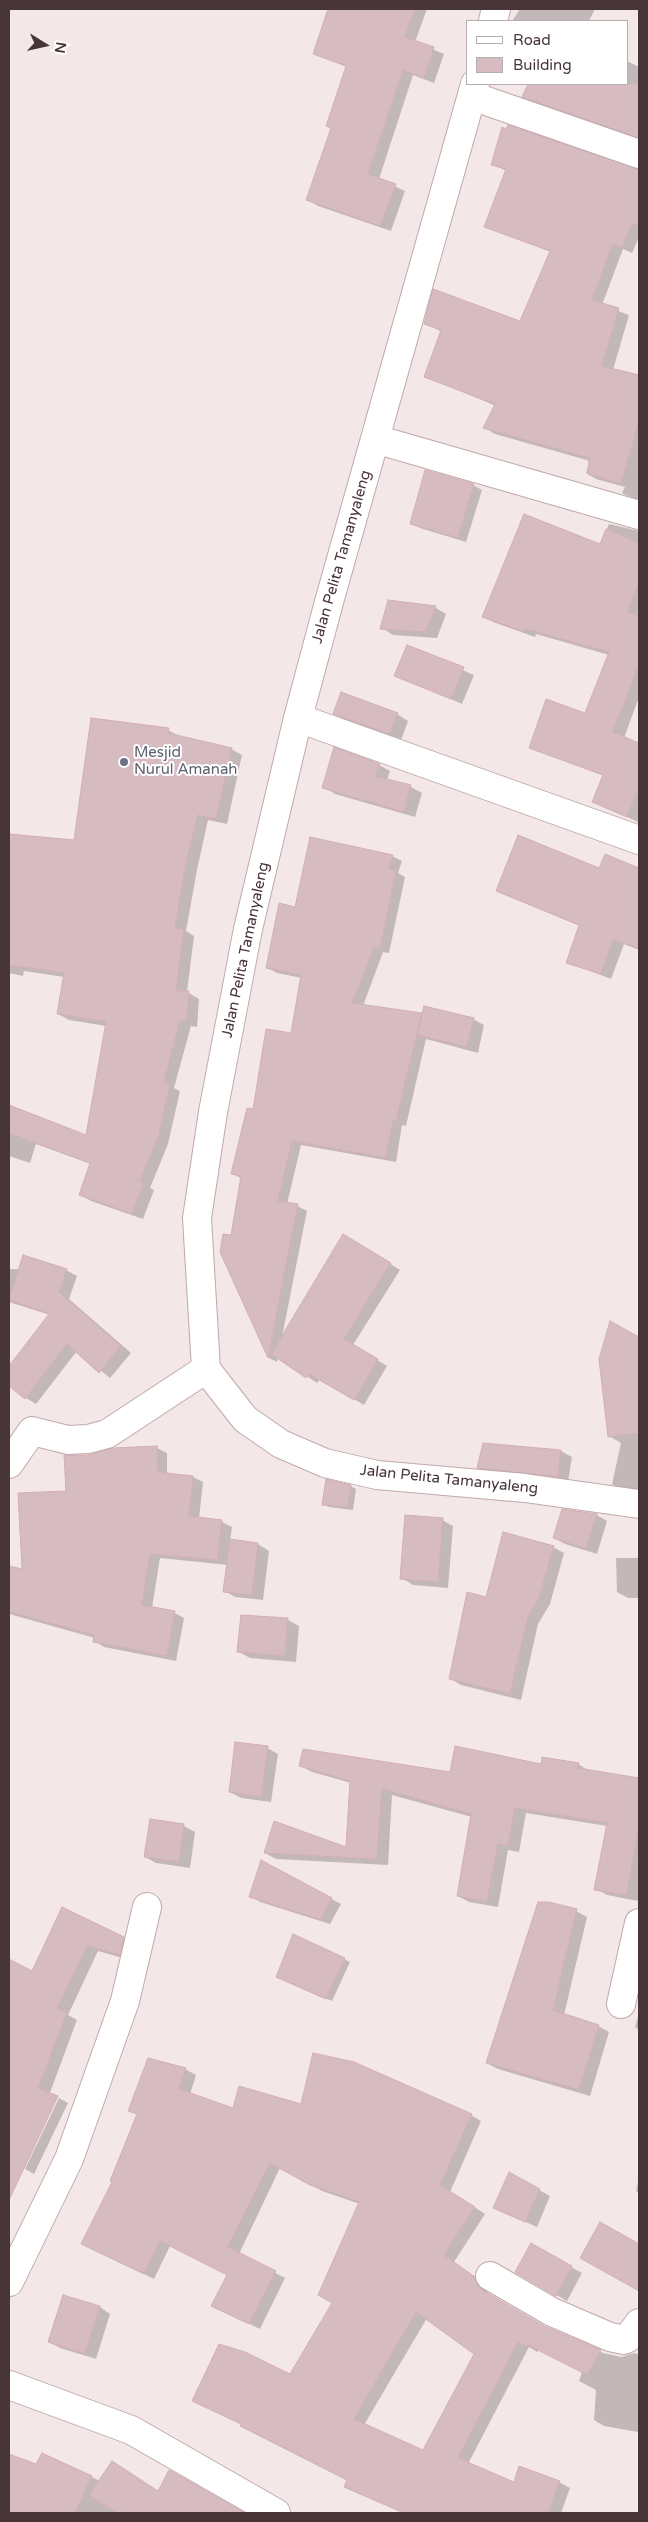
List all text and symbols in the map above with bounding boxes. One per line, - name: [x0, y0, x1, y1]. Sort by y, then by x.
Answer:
- north arrow: [20, 20, 70, 70]
- legend: [466, 20, 628, 85]
- text: Road: [513, 31, 551, 49]
- text: N: [51, 41, 70, 55]
- text: Building: [513, 56, 572, 74]
- street label: Jalan Pelita Tamanyaleng: [309, 468, 375, 646]
- place label: Mesjid Nurul Amanah: [134, 744, 237, 779]
- marker: Mesjid Nurul Amanah: [118, 756, 130, 768]
- street label: Jalan Pelita Tamanyaleng: [219, 860, 273, 1040]
- street label: Jalan Pelita Tamanyaleng: [359, 1462, 539, 1498]

